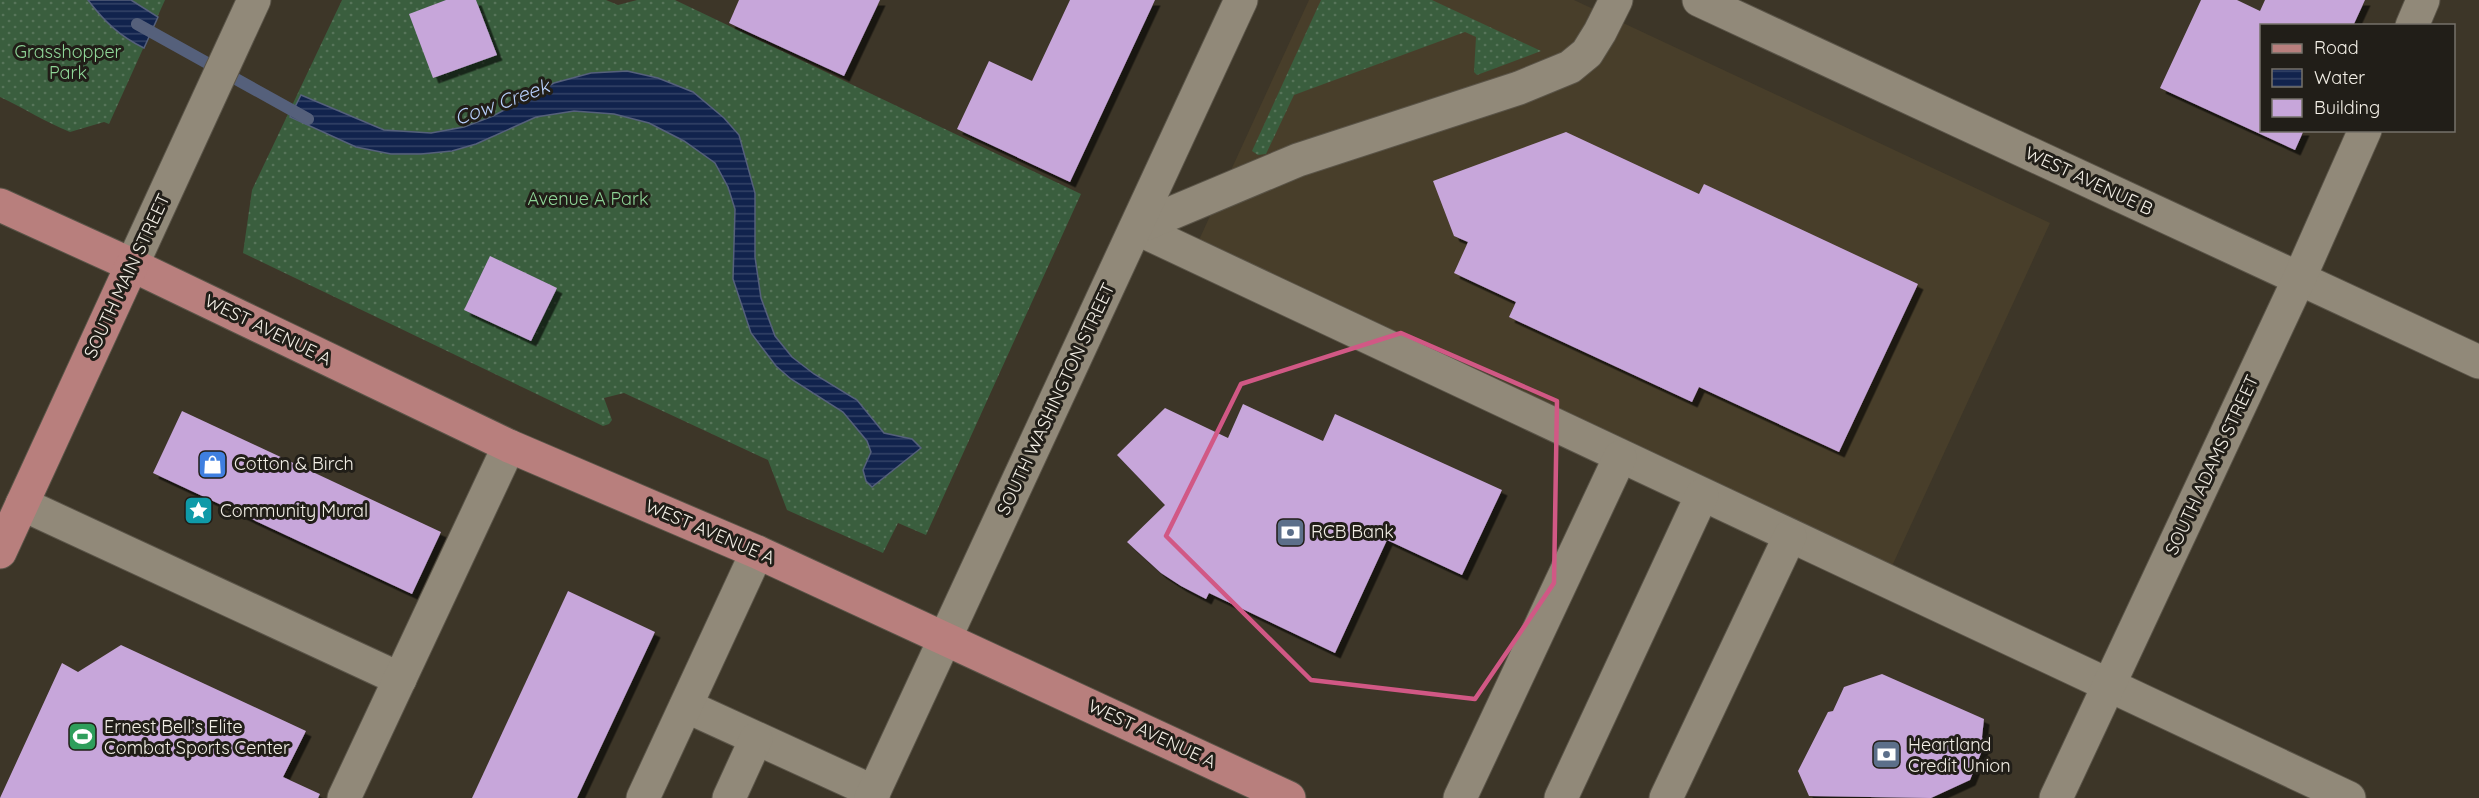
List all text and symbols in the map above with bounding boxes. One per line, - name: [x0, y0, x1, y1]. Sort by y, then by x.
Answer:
- legend: [2260, 24, 2455, 132]
- text: Road: [2314, 36, 2359, 59]
- park label: Grasshopper Park: [14, 40, 122, 84]
- text: Water: [2314, 66, 2365, 89]
- water label: Cow Creek: [451, 72, 555, 130]
- text: Building: [2314, 96, 2380, 119]
- street label: WEST AVENUE B: [2022, 141, 2157, 220]
- park label: Avenue A Park: [527, 187, 649, 210]
- street label: SOUTH MAIN STREET: [78, 190, 175, 362]
- street label: SOUTH WASHINGTON STREET: [992, 279, 1120, 519]
- street label: WEST AVENUE A: [201, 289, 336, 370]
- street label: SOUTH ADAMS STREET: [2160, 371, 2263, 558]
- shop icon: Cotton & Birch: [197, 448, 229, 480]
- place label: Cotton & Birch: [234, 452, 354, 475]
- street label: WEST AVENUE A: [642, 494, 779, 569]
- place icon: Community Mural: [183, 495, 215, 527]
- place label: Community Mural: [220, 499, 368, 522]
- bank icon: RCB Bank: [1274, 516, 1306, 548]
- place label: RCB Bank: [1311, 520, 1394, 543]
- street label: WEST AVENUE A: [1085, 694, 1220, 773]
- place label: Ernest Bell’s Elite Combat Sports Center: [104, 715, 290, 759]
- sports icon: Ernest Bell’s Elite Combat Sports Center: [67, 721, 99, 753]
- place label: Heartland Credit Union: [1908, 733, 2011, 777]
- bank icon: Heartland Credit Union: [1871, 739, 1903, 771]

